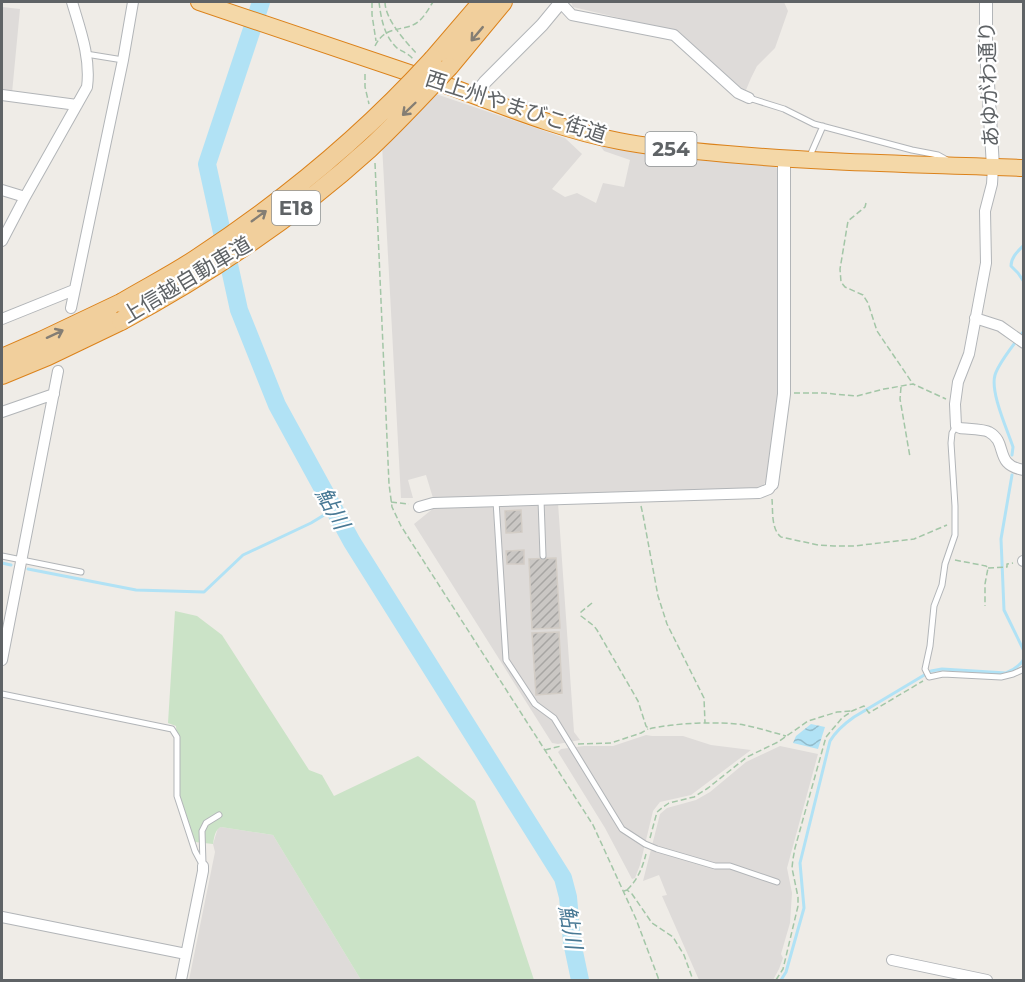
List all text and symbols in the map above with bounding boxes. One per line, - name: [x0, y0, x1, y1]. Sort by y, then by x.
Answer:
- street label: あゆがわ通り: [974, 21, 1003, 147]
- one-way arrow: [470, 26, 483, 42]
- street label: 西上州やまびこ街道: [422, 65, 610, 148]
- one-way arrow: [401, 102, 416, 116]
- road number: 254: [646, 132, 696, 166]
- road number: E18: [272, 191, 320, 225]
- one-way arrow: [250, 210, 266, 222]
- street label: 上信越自動車道: [117, 231, 256, 328]
- one-way arrow: [46, 328, 64, 340]
- water label: 鮎川: [310, 482, 356, 536]
- water label: 鮎川: [553, 903, 588, 953]

